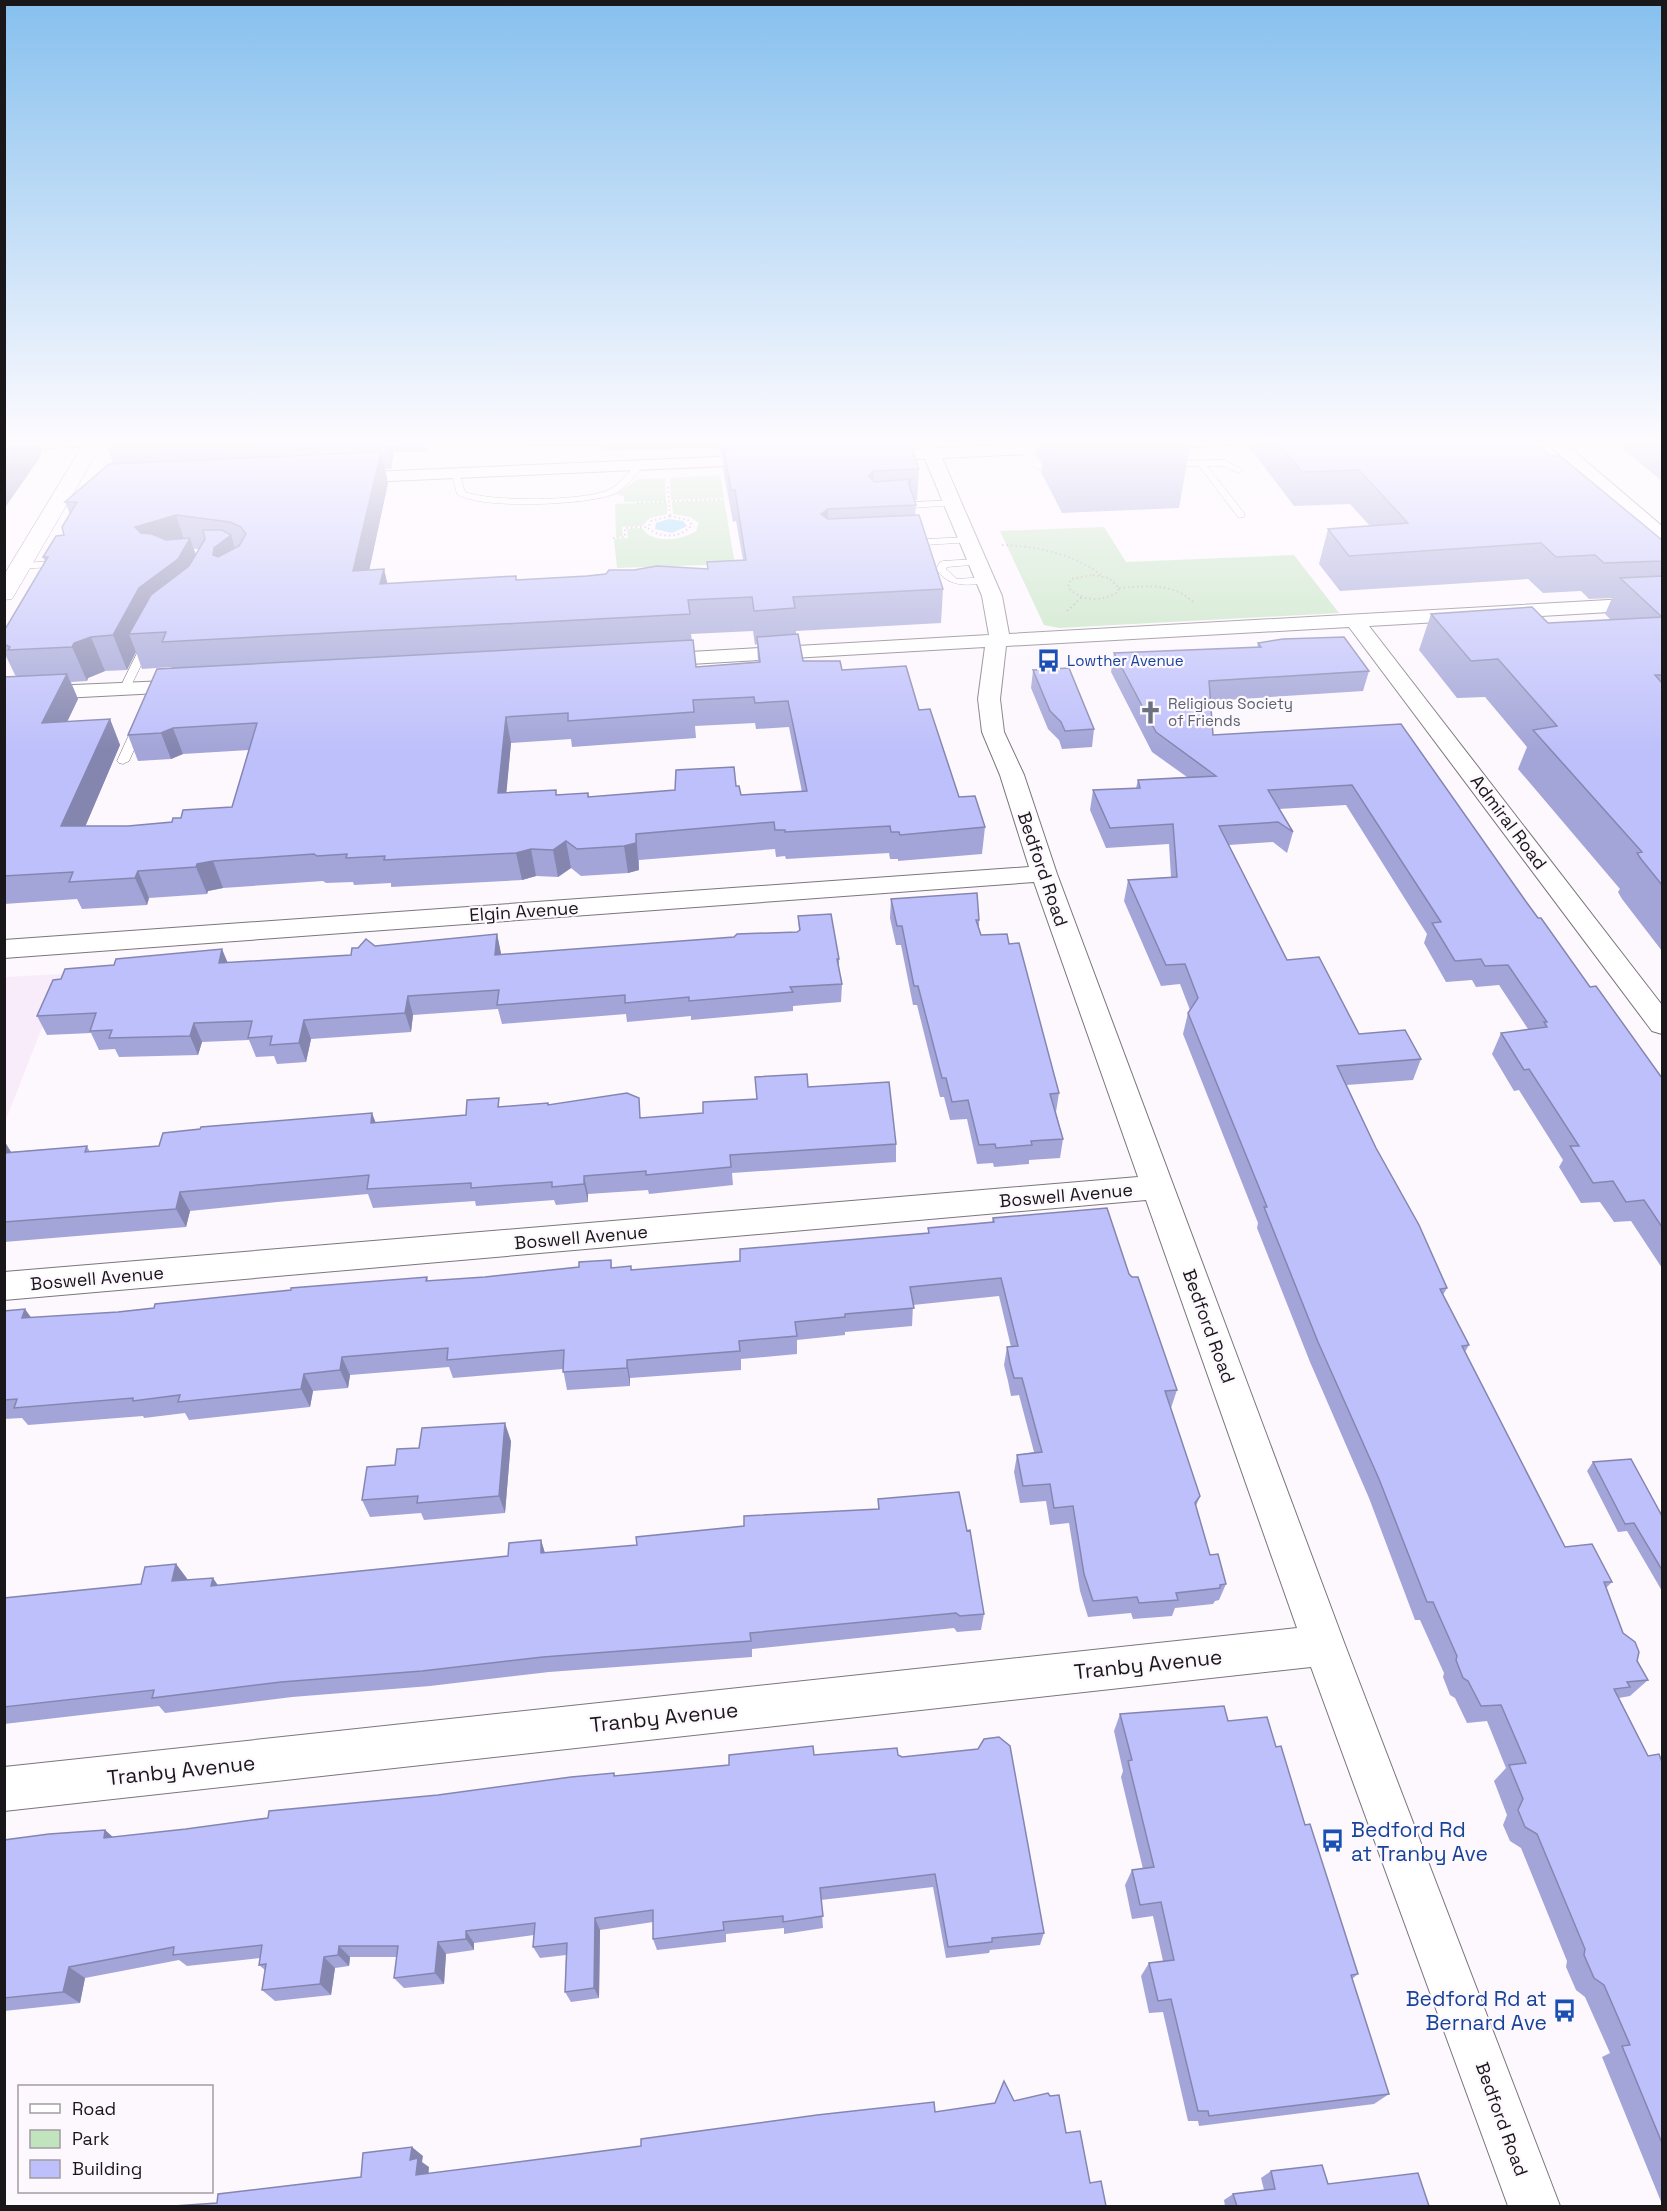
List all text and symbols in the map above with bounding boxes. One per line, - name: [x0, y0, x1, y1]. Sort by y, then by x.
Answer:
- bus stop icon: Lowther Avenue: [1036, 647, 1062, 673]
- place label: Lowther Avenue: [1067, 651, 1184, 670]
- place label: Religious Society of Friends: [1168, 694, 1293, 730]
- church icon: Religious Society of Friends: [1137, 699, 1163, 725]
- street label: Admiral Road: [1466, 770, 1552, 874]
- street label: Bedford Road: [1013, 809, 1073, 929]
- street label: Elgin Avenue: [469, 896, 579, 926]
- street label: Boswell Avenue: [998, 1178, 1134, 1212]
- street label: Boswell Avenue: [513, 1220, 649, 1254]
- street label: Boswell Avenue: [29, 1261, 165, 1295]
- street label: Bedford Road: [1178, 1266, 1240, 1386]
- street label: Tranby Avenue: [1073, 1643, 1223, 1685]
- street label: Tranby Avenue: [589, 1696, 739, 1738]
- street label: Tranby Avenue: [106, 1749, 256, 1791]
- place label: Bedford Rd at Tranby Ave: [1351, 1816, 1488, 1867]
- bus stop icon: Bedford Rd at Tranby Ave: [1320, 1828, 1346, 1854]
- place label: Bedford Rd at Bernard Ave: [1406, 1985, 1547, 2036]
- bus stop icon: Bedford Rd at Bernard Ave: [1552, 1997, 1578, 2023]
- street label: Bedford Road: [1471, 2059, 1533, 2179]
- legend: [18, 2085, 213, 2193]
- text: Road: [72, 2097, 116, 2120]
- text: Park: [72, 2127, 110, 2150]
- text: Building: [72, 2157, 142, 2180]

